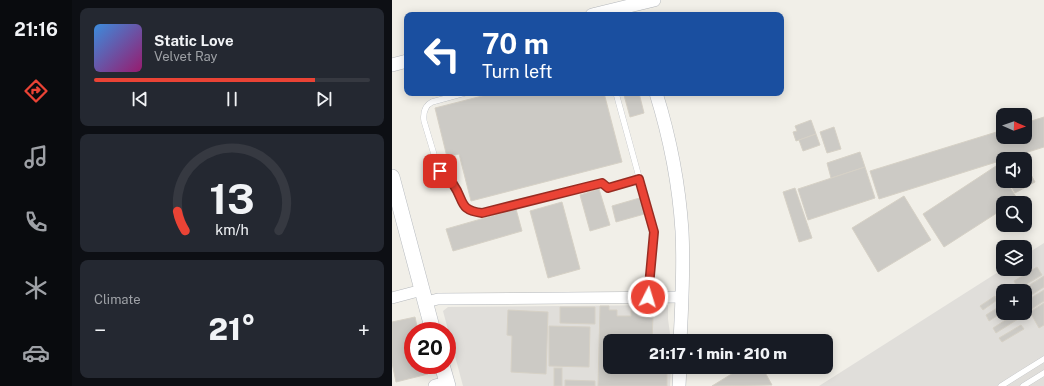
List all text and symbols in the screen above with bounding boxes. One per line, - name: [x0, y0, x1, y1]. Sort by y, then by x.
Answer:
- text: 21:16: [14, 19, 58, 40]
- text: 70 m: [482, 27, 549, 60]
- icon: left: [416, 28, 468, 80]
- text: Static Love: [154, 32, 234, 49]
- text: Velvet Ray: [154, 49, 218, 64]
- text: Turn left: [482, 61, 552, 82]
- icon: directions: [22, 77, 50, 105]
- icon: previous: [129, 88, 151, 110]
- icon: pause: [221, 88, 243, 110]
- icon: next: [313, 88, 335, 110]
- north arrow: [996, 108, 1032, 144]
- map controls: [996, 108, 1032, 320]
- icon: music: [22, 143, 50, 171]
- button: sound: [996, 152, 1032, 188]
- pin: [423, 154, 457, 188]
- icon: arrive: [429, 160, 451, 182]
- text: 13: [209, 174, 255, 223]
- button: search: [996, 196, 1032, 232]
- icon: phone: [22, 208, 50, 236]
- text: km/h: [215, 221, 249, 238]
- button: layers: [996, 240, 1032, 276]
- icon: climate: [22, 274, 50, 302]
- position arrow: [627, 276, 669, 318]
- button: +: [996, 284, 1032, 320]
- text: Climate: [94, 292, 141, 307]
- text: 21°: [208, 311, 256, 347]
- text: −: [94, 317, 106, 343]
- text: +: [358, 317, 370, 343]
- speed limit sign: 20: [404, 322, 456, 374]
- icon: car: [22, 339, 50, 367]
- text: 21:17 · 1 min · 210 m: [649, 345, 787, 362]

